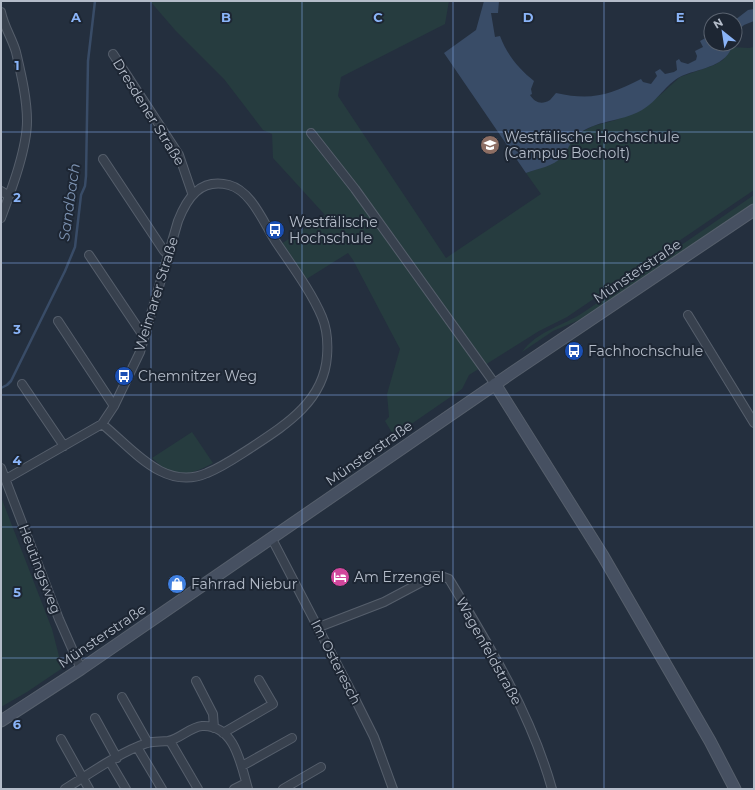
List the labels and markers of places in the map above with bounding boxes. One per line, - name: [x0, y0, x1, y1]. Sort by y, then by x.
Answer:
- place label: Westfälische Hochschule (Campus Bocholt): [504, 128, 679, 162]
- school or university icon: Westfälische Hochschule (Campus Bocholt): [479, 134, 501, 156]
- place label: Westfälische Hochschule: [289, 213, 378, 247]
- bus stop icon: Westfälische Hochschule: [264, 219, 286, 241]
- bus stop icon: Fachhochschule: [563, 340, 585, 362]
- place label: Fachhochschule: [588, 342, 703, 360]
- bus stop icon: Chemnitzer Weg: [113, 365, 135, 387]
- place label: Chemnitzer Weg: [138, 367, 257, 385]
- hotel icon: Am Erzengel: [329, 566, 351, 588]
- place label: Am Erzengel: [354, 568, 444, 586]
- shop icon: Fahrrad Niebur: [166, 573, 188, 595]
- place label: Fahrrad Niebur: [191, 575, 298, 593]

